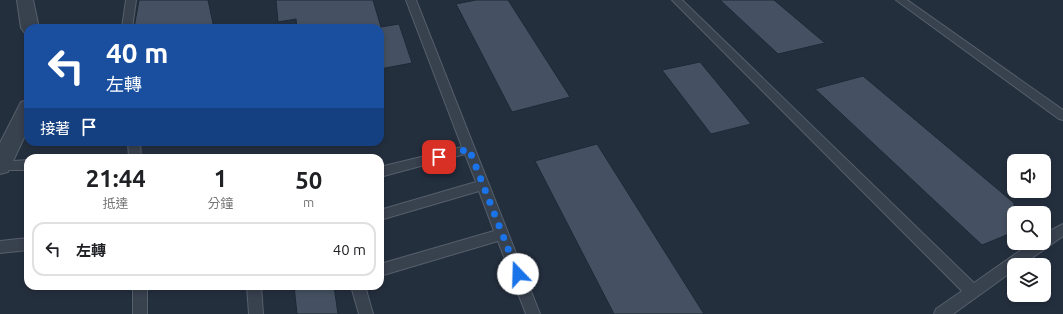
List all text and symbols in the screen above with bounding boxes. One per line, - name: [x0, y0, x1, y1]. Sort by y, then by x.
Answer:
- text: 40 m: [106, 37, 168, 68]
- icon: left: [40, 40, 92, 92]
- text: 左轉: [106, 74, 142, 94]
- icon: arrive: [78, 116, 100, 138]
- text: 接著: [40, 120, 70, 137]
- pin: [422, 140, 456, 174]
- icon: arrive: [428, 146, 450, 168]
- map controls: [1007, 154, 1051, 302]
- button: sound: [1007, 154, 1051, 198]
- text: 21:44: [86, 165, 146, 192]
- text: 1: [214, 165, 227, 192]
- text: 50: [295, 167, 322, 194]
- text: m: [303, 195, 314, 209]
- text: 抵達: [103, 196, 129, 210]
- text: 分鐘: [207, 196, 233, 210]
- button: search: [1007, 206, 1051, 250]
- icon: left: [42, 238, 64, 260]
- text: 40 m: [333, 241, 366, 258]
- text: 左轉: [76, 242, 106, 259]
- position arrow: [497, 253, 539, 295]
- button: layers: [1007, 258, 1051, 302]

